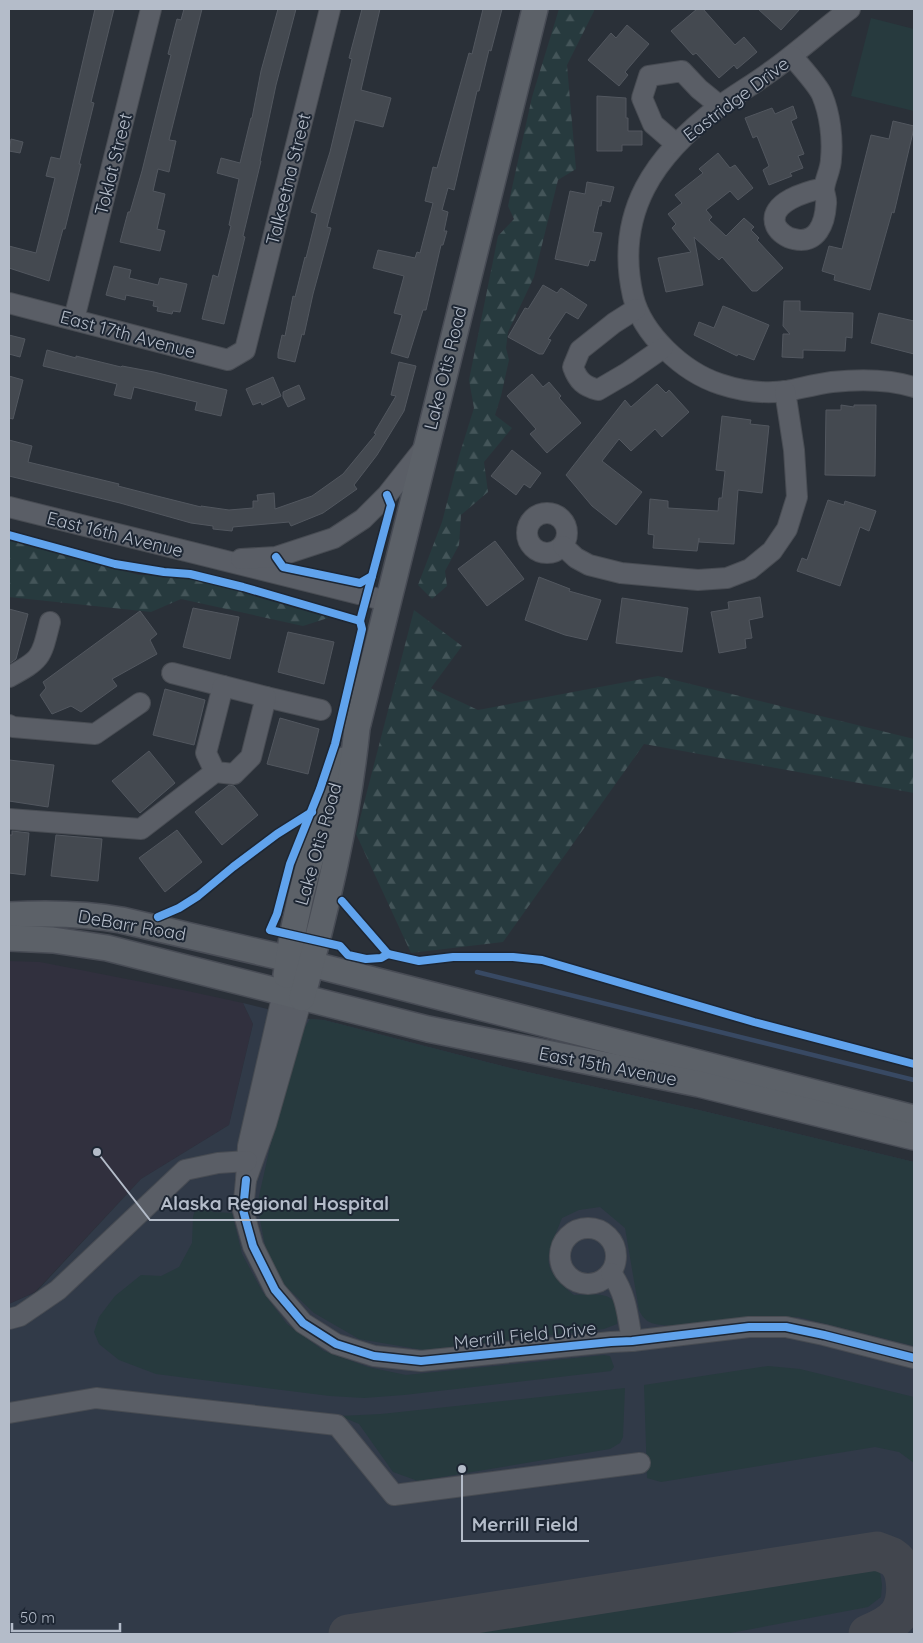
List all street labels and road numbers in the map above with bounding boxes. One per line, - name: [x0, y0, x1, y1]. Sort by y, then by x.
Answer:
- street label: Eastridge Drive: [679, 52, 793, 146]
- street label: Toklat Street: [89, 111, 137, 217]
- street label: Talkeetna Street: [260, 111, 316, 247]
- street label: Lake Otis Road: [419, 304, 471, 432]
- street label: East 17th Avenue: [58, 305, 198, 363]
- street label: East 16th Avenue: [44, 506, 186, 562]
- street label: Lake Otis Road: [290, 780, 346, 908]
- street label: DeBarr Road: [76, 904, 188, 946]
- street label: East 15th Avenue: [537, 1041, 679, 1091]
- street label: Merrill Field Drive: [453, 1316, 597, 1354]

